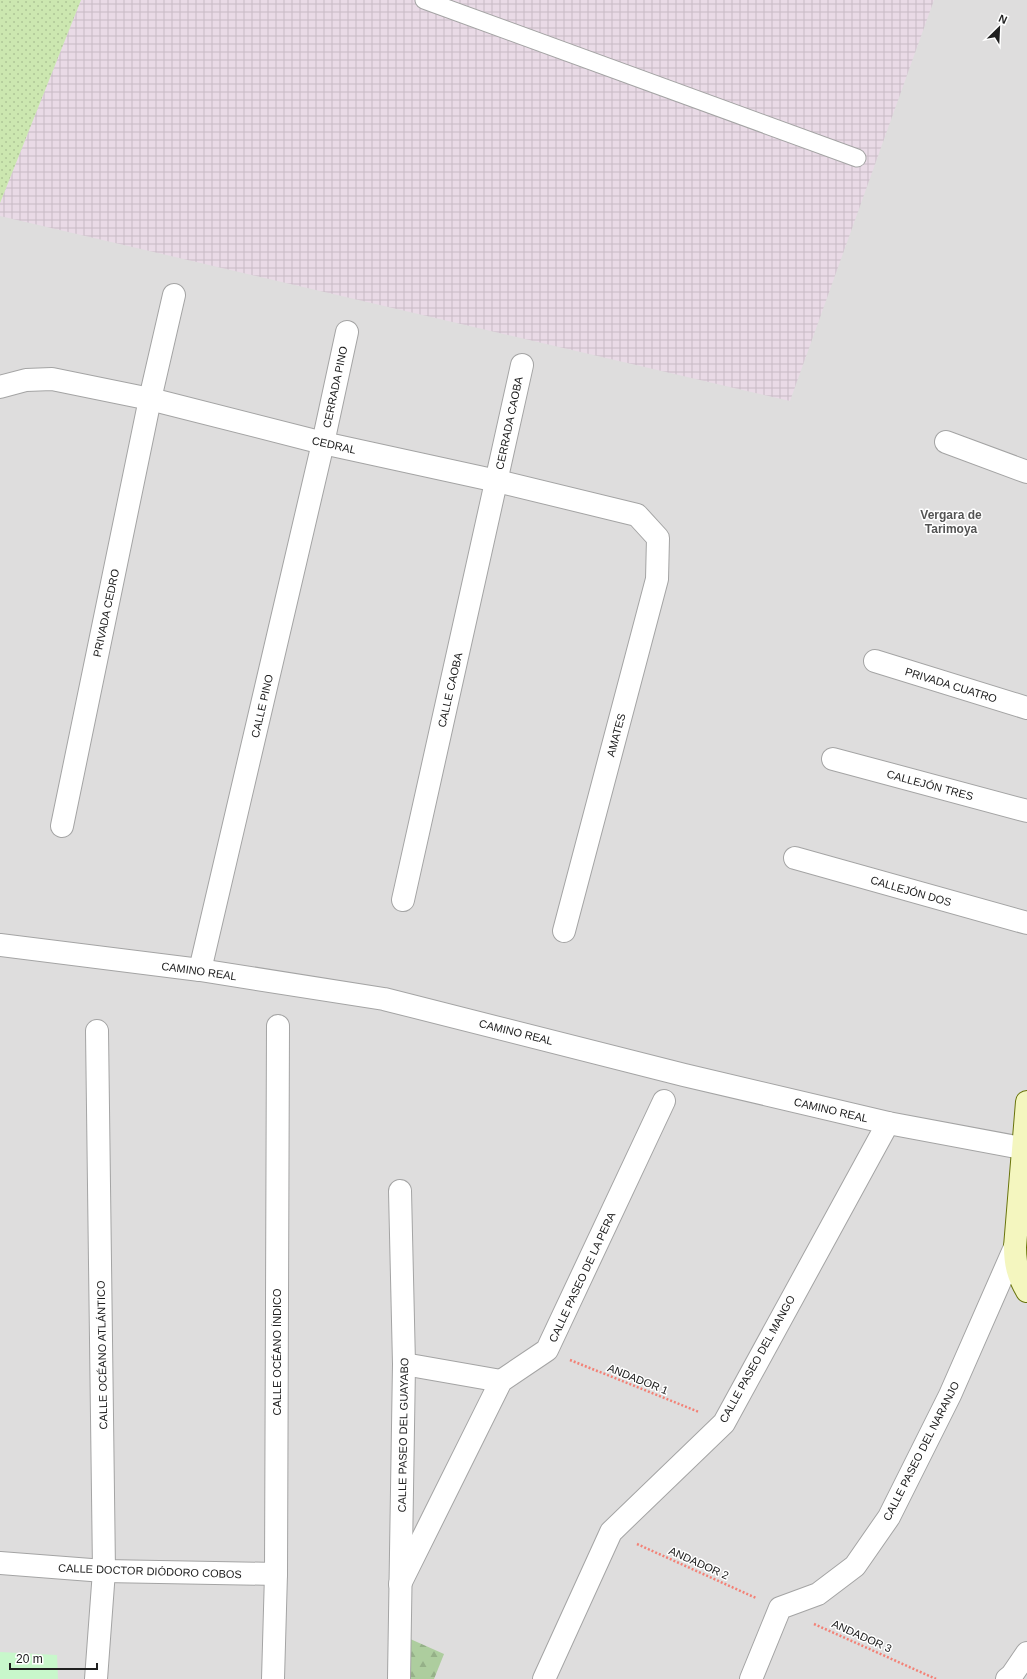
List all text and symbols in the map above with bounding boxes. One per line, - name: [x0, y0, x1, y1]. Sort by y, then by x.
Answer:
- north arrow: [979, 8, 1019, 48]
- text: N: [997, 12, 1009, 26]
- street label: CERRADA PINO: [320, 345, 350, 429]
- street label: CERRADA CAOBA: [493, 375, 525, 471]
- street label: CEDRAL: [311, 434, 357, 456]
- district label: Vergara de Tarimoya: [920, 508, 982, 536]
- street label: PRIVADA CEDRO: [91, 567, 121, 658]
- street label: CALLE CAOBA: [436, 651, 465, 729]
- street label: PRIVADA CUATRO: [904, 665, 999, 705]
- street label: CALLE PINO: [249, 673, 275, 739]
- street label: AMATES: [604, 712, 628, 758]
- street label: CALLEJÓN TRES: [885, 768, 975, 802]
- street label: CALLEJÓN DOS: [869, 874, 953, 908]
- street label: CAMINO REAL: [161, 960, 237, 982]
- street label: CAMINO REAL: [478, 1017, 554, 1047]
- street label: CAMINO REAL: [793, 1096, 869, 1124]
- street label: CALLE PASEO DE LA PERA: [547, 1209, 618, 1344]
- street label: CALLE OCÉANO ATLÁNTICO: [95, 1280, 109, 1430]
- street label: CALLE OCÉANO ÍNDICO: [271, 1288, 283, 1416]
- street label: CALLE PASEO DEL MANGO: [717, 1293, 797, 1425]
- street label: CALLE PASEO DEL GUAYABO: [396, 1357, 410, 1513]
- street label: ANDADOR 1: [606, 1361, 670, 1397]
- street label: CALLE PASEO DEL NARANJO: [881, 1379, 962, 1523]
- street label: ANDADOR 2: [667, 1544, 731, 1582]
- street label: CALLE DOCTOR DIÓDORO COBOS: [58, 1562, 242, 1580]
- street label: ANDADOR 3: [830, 1617, 894, 1655]
- scale bar: [10, 1645, 97, 1671]
- text: 20 m: [16, 1652, 43, 1666]

